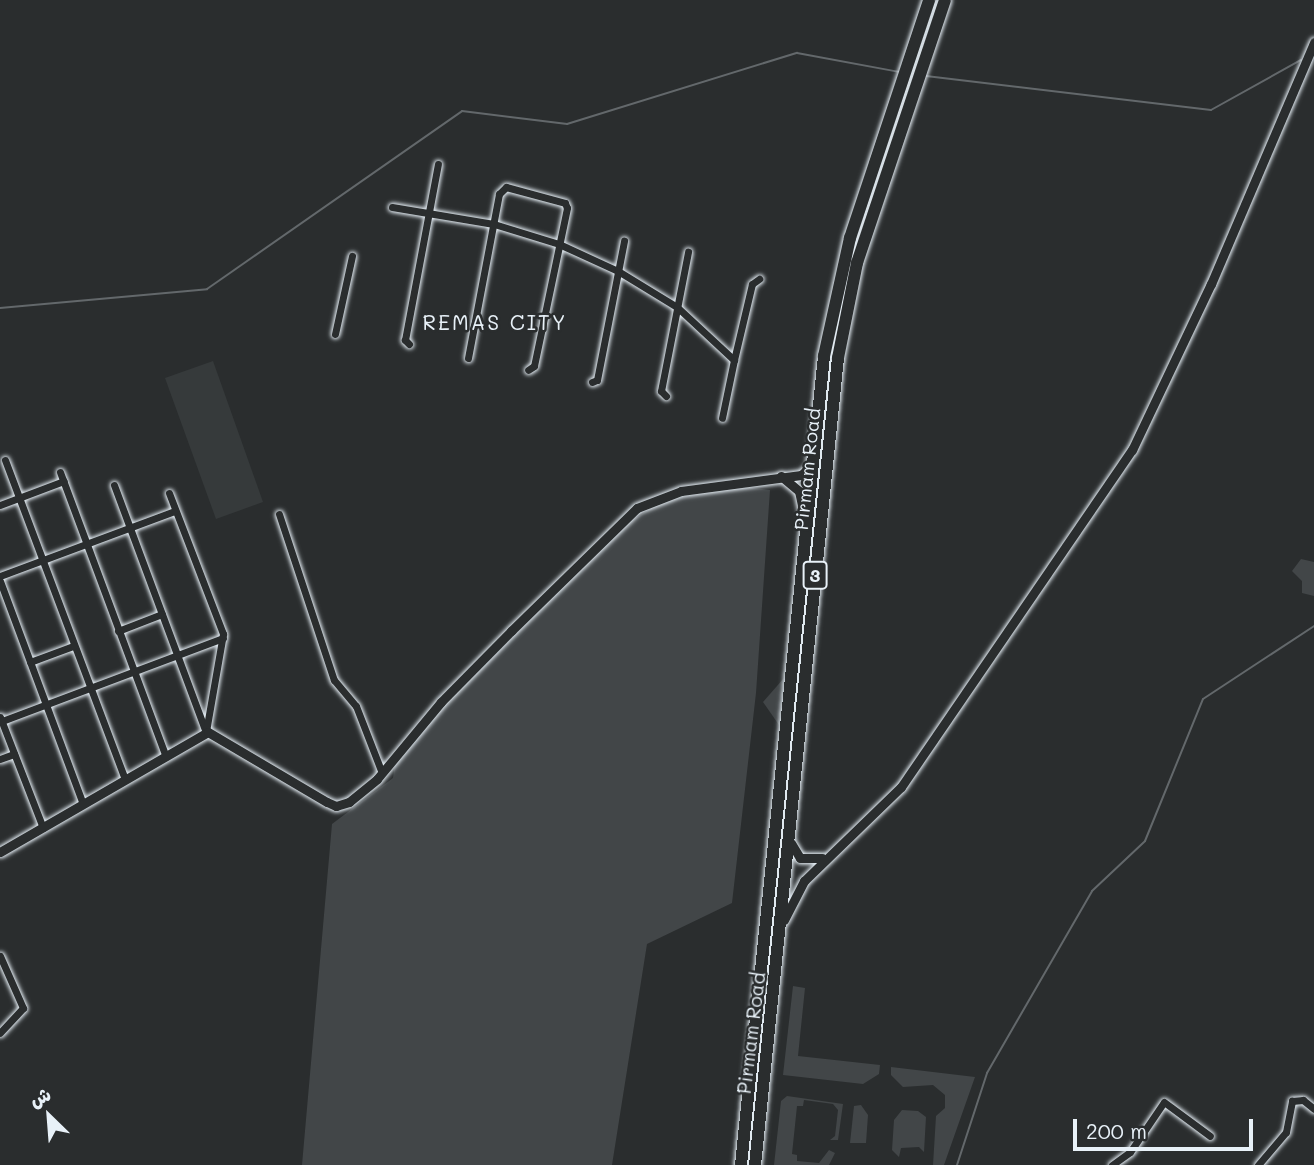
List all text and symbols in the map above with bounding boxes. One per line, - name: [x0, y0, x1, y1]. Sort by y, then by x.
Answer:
- district label: REMAS CITY: [424, 309, 566, 335]
- street label: Pirmam Road: [789, 407, 825, 531]
- road number: 3: [801, 560, 829, 590]
- street label: Pirmam Road: [732, 971, 770, 1095]
- north arrow: [14, 1081, 84, 1151]
- text: ش: [25, 1081, 55, 1112]
- scale bar: [1076, 1106, 1256, 1150]
- text: 200 m: [1086, 1117, 1147, 1144]

